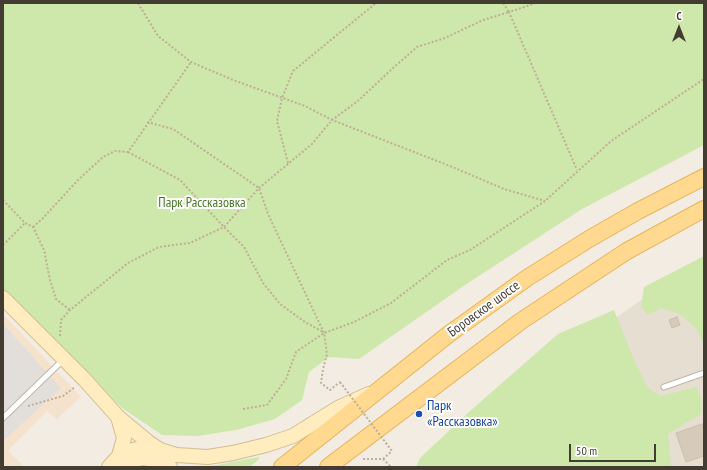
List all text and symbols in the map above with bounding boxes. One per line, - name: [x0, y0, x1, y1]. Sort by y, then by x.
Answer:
- north arrow: [659, 8, 699, 48]
- text: С: [676, 9, 682, 23]
- park label: Парк Рассказовка: [158, 195, 246, 211]
- street label: Боровское шоссе: [445, 277, 523, 341]
- place label: Парк «Рассказовка»: [427, 398, 498, 430]
- marker: Парк «Рассказовка»: [414, 409, 424, 419]
- scale bar: [571, 436, 658, 462]
- text: 50 m: [576, 443, 597, 458]

